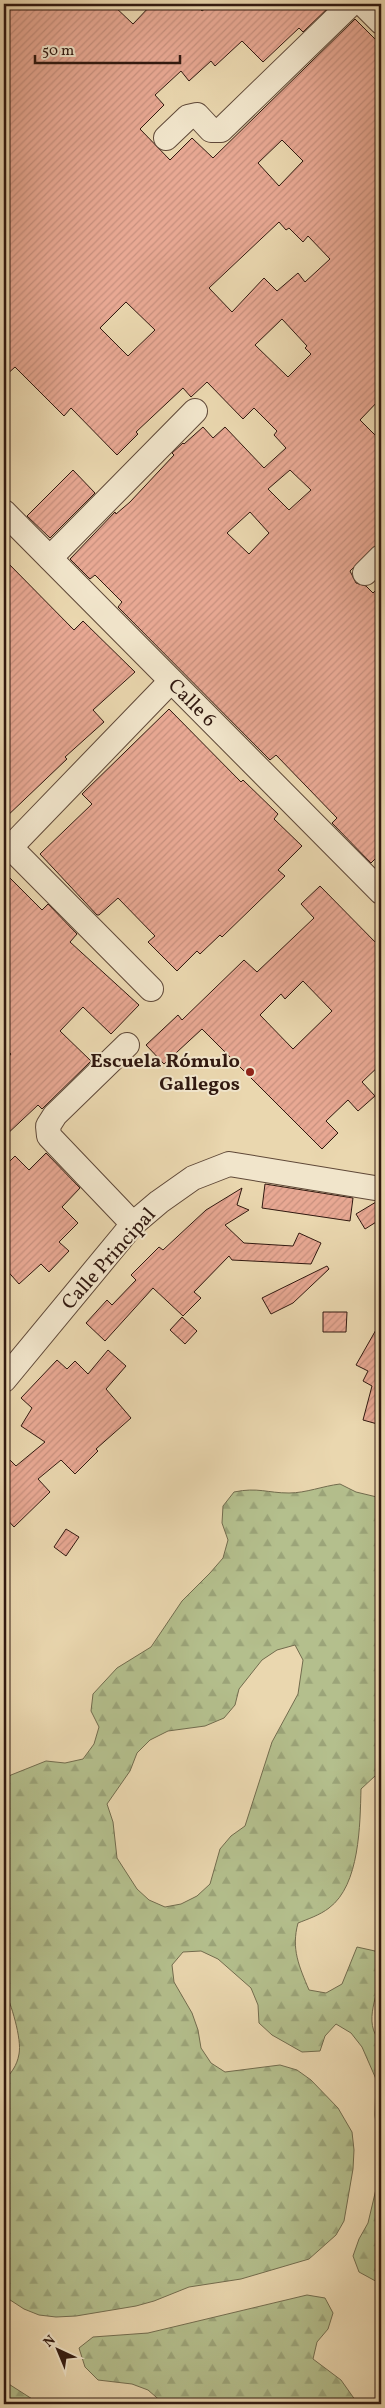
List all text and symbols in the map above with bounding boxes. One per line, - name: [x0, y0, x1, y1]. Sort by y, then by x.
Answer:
- scale bar: [35, 32, 180, 64]
- text: 50 m: [42, 41, 74, 62]
- street label: Calle 6: [161, 673, 222, 734]
- place label: Escuela Rómulo Gallegos: [90, 1048, 240, 1099]
- marker: Escuela Rómulo Gallegos: [244, 1066, 256, 1078]
- street label: Calle Principal: [56, 1202, 163, 1317]
- north arrow: [32, 2326, 82, 2376]
- text: N: [40, 2331, 60, 2352]

